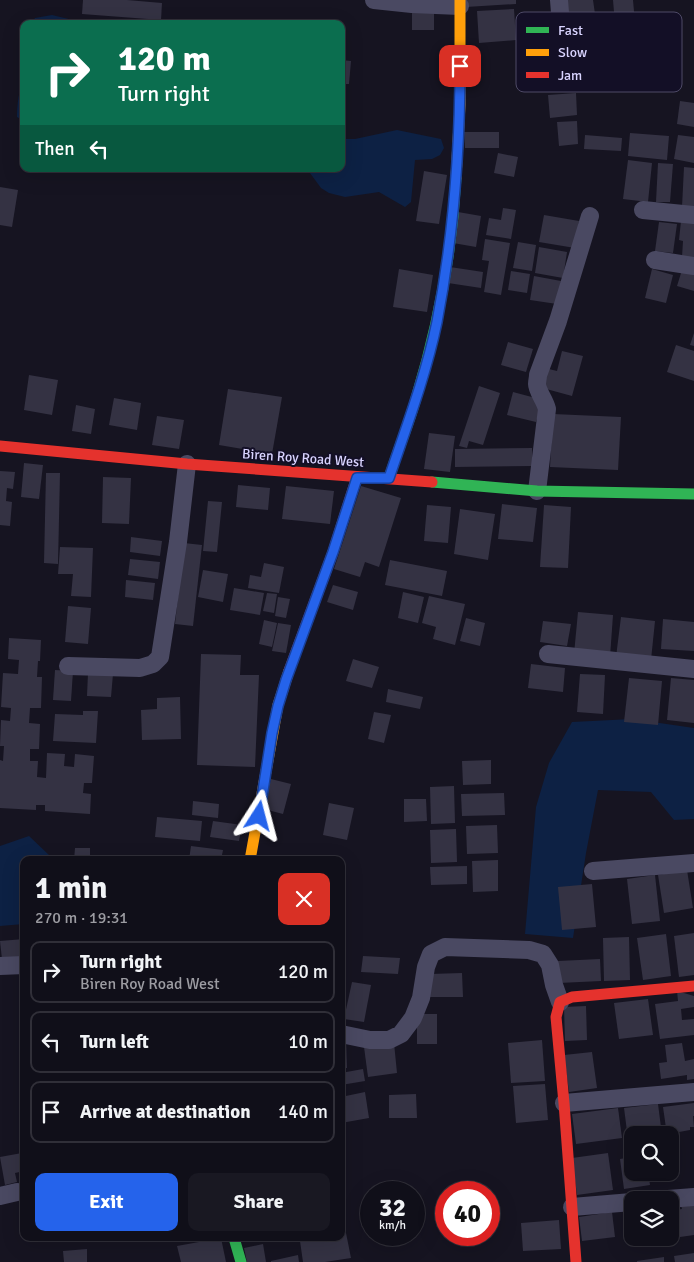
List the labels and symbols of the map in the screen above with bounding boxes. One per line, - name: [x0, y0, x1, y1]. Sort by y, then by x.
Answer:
- legend: [516, 12, 682, 92]
- text: Fast: [558, 22, 583, 39]
- text: Slow: [558, 44, 587, 61]
- pin: [439, 45, 481, 87]
- text: Jam: [558, 67, 582, 84]
- street label: Biren Roy Road West: [241, 445, 365, 471]
- position arrow: [232, 789, 284, 841]
- speed limit sign: 40: [435, 1181, 500, 1246]

